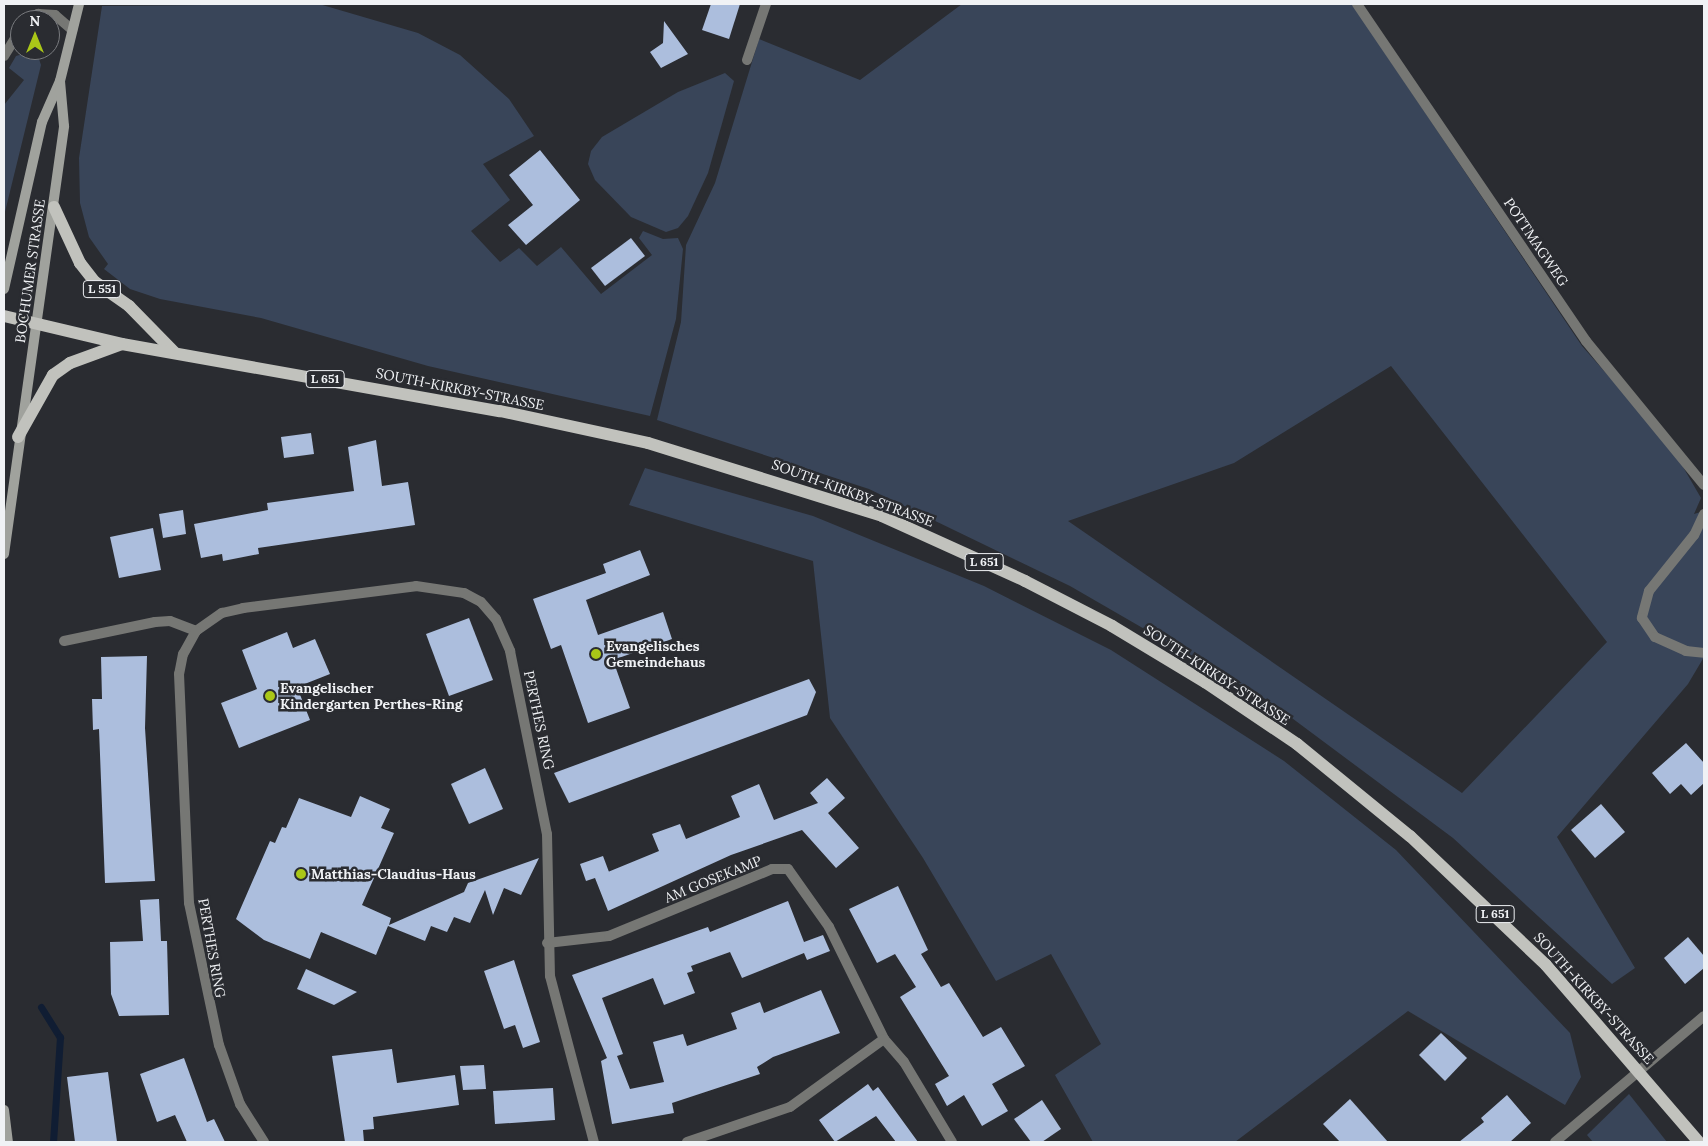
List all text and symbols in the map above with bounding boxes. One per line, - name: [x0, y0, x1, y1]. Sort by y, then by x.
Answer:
- north arrow: [10, 10, 60, 60]
- text: N: [30, 12, 40, 30]
- street label: POTTMAGWEG: [1500, 195, 1572, 289]
- street label: BOCHUMER STRASSE: [12, 198, 48, 344]
- road number: L 551: [82, 280, 122, 298]
- street label: SOUTH-KIRKBY-STRASSE: [374, 364, 546, 414]
- road number: L 651: [305, 369, 345, 388]
- street label: SOUTH-KIRKBY-STRASSE: [770, 456, 936, 530]
- road number: L 651: [964, 552, 1004, 572]
- street label: SOUTH-KIRKBY-STRASSE: [1141, 621, 1293, 729]
- place label: Evangelisches Gemeindehaus: [606, 638, 705, 670]
- marker: Evangelisches Gemeindehaus: [590, 648, 602, 660]
- street label: PERTHES RING: [520, 669, 558, 771]
- place label: Evangelischer Kindergarten Perthes-Ring: [280, 680, 463, 712]
- marker: Evangelischer Kindergarten Perthes-Ring: [264, 690, 276, 702]
- street label: AM GOSEKAMP: [662, 852, 764, 906]
- place label: Matthias-Claudius-Haus: [311, 866, 476, 882]
- marker: Matthias-Claudius-Haus: [295, 868, 307, 880]
- street label: PERTHES RING: [195, 897, 229, 999]
- road number: L 651: [1475, 904, 1515, 924]
- street label: SOUTH-KIRKBY-STRASSE: [1530, 929, 1658, 1067]

